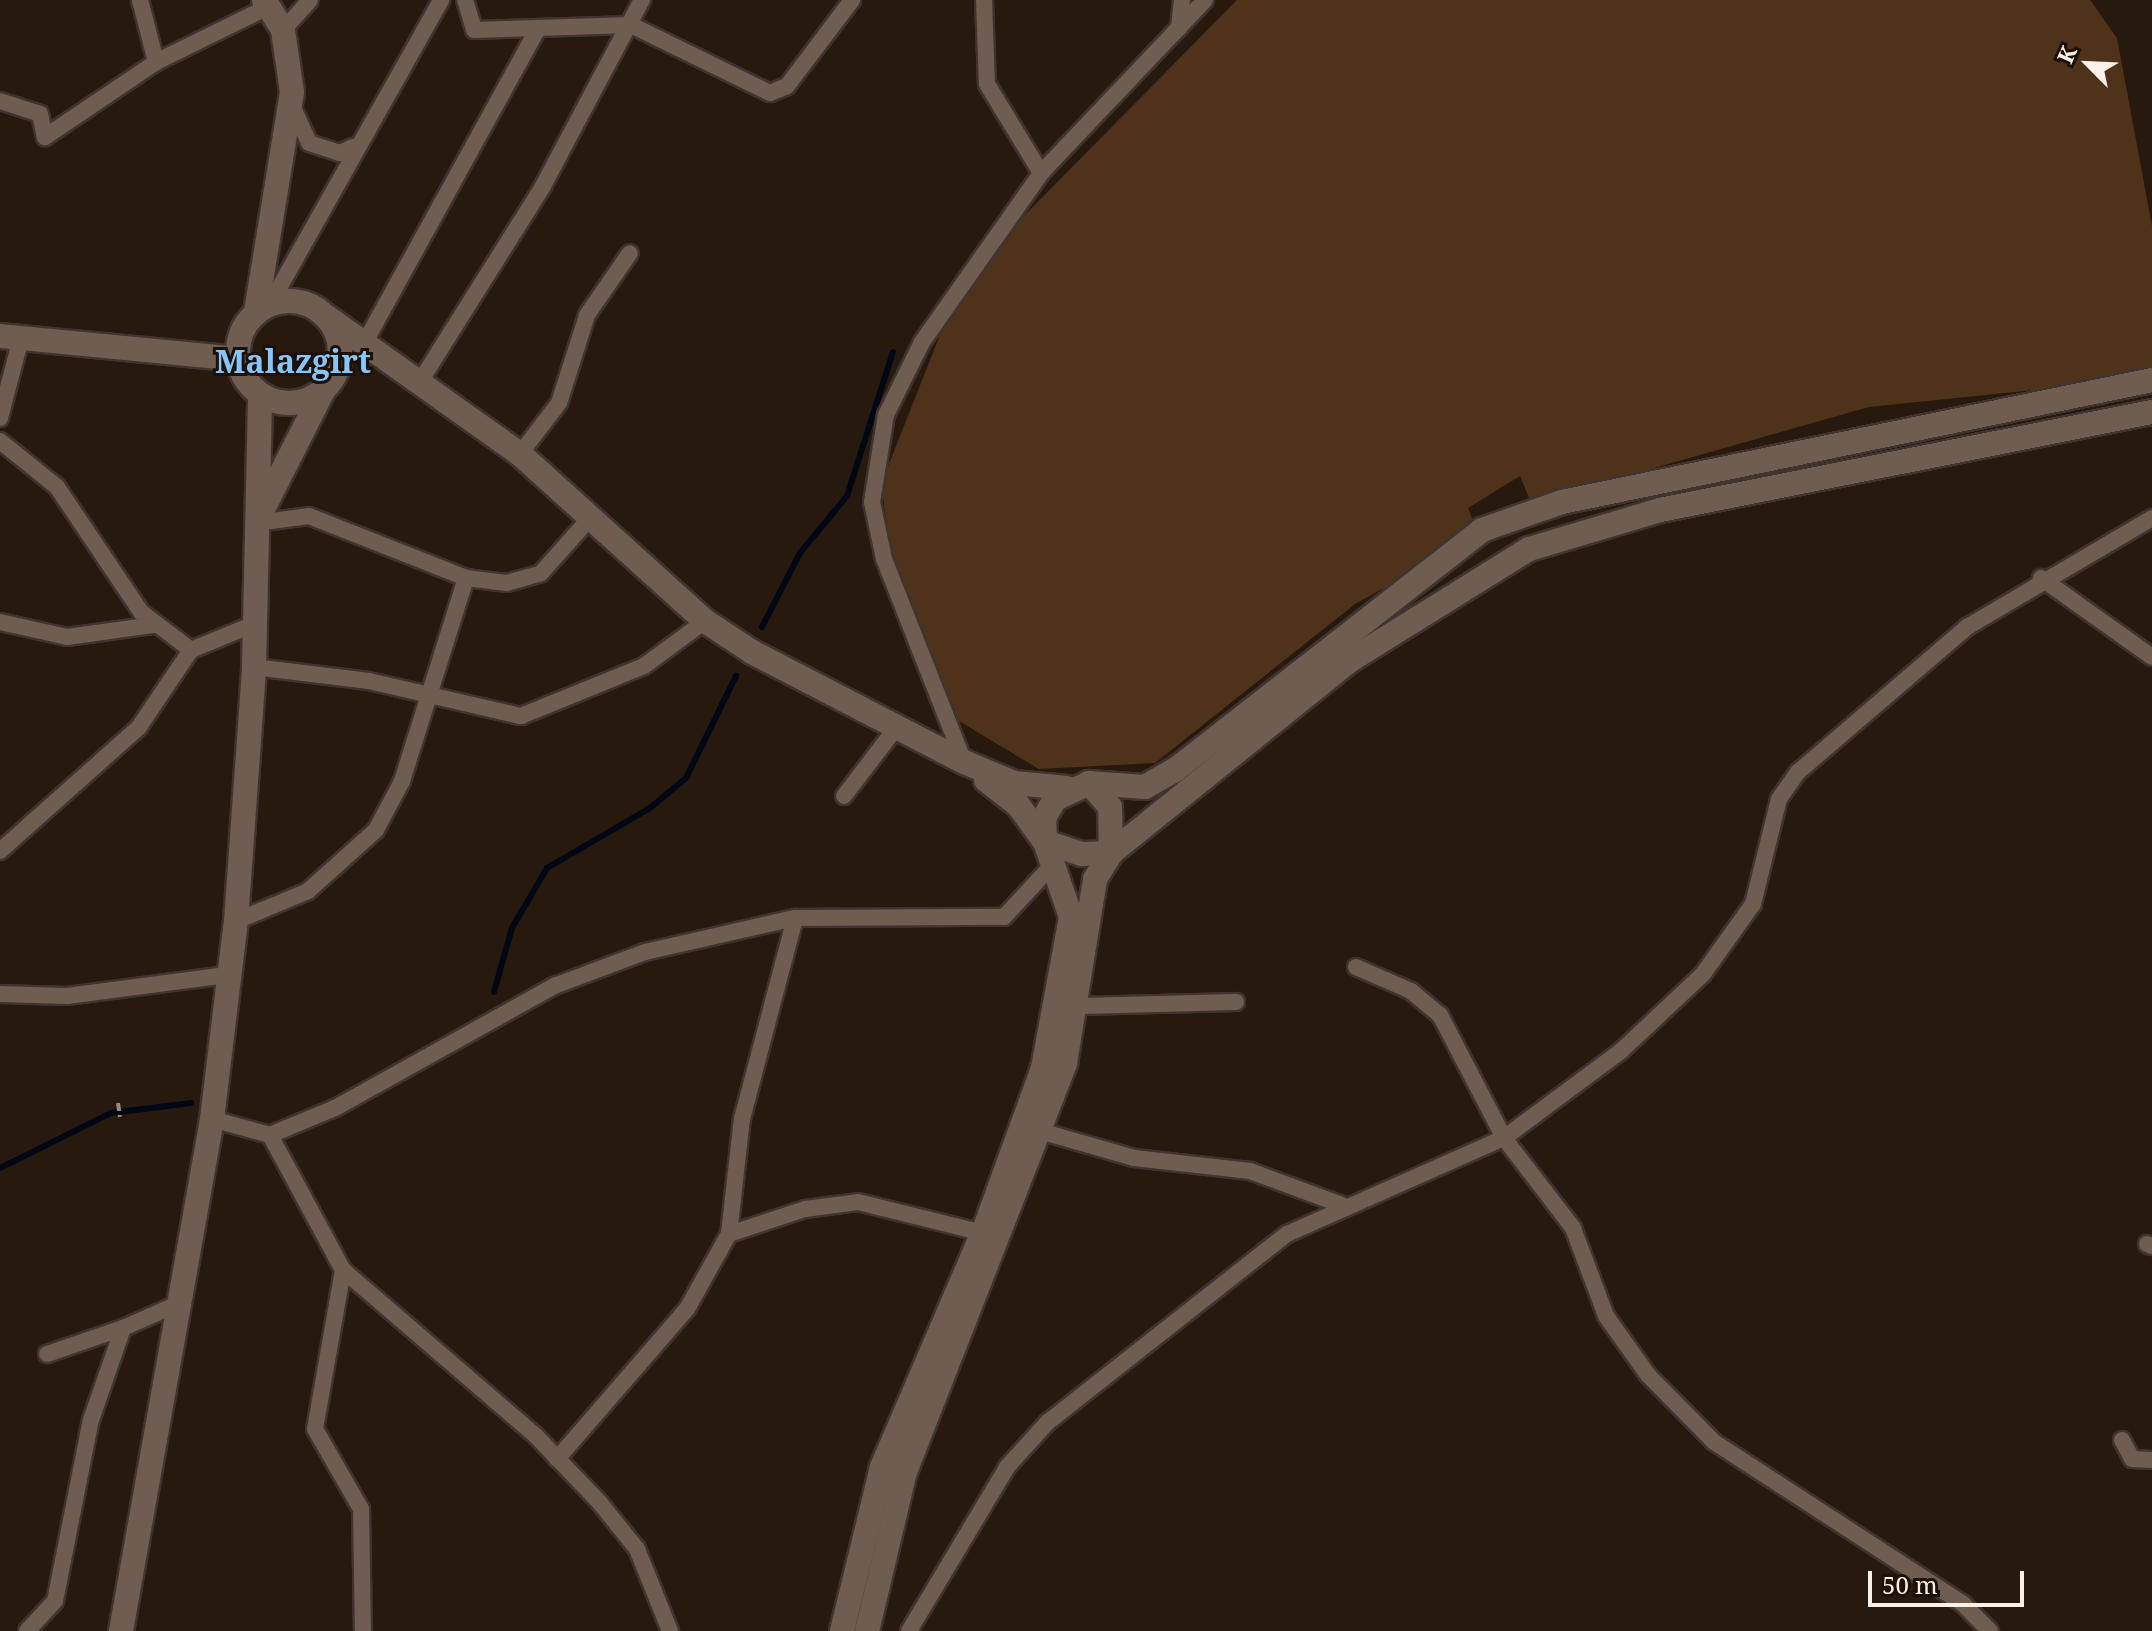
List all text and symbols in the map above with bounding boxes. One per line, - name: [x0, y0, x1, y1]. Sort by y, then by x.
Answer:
- north arrow: [2048, 24, 2128, 104]
- text: K: [2049, 41, 2083, 68]
- district label: Malazgirt: [215, 342, 371, 380]
- scale bar: [1872, 1555, 2028, 1605]
- text: 50 m: [1882, 1568, 1938, 1601]

